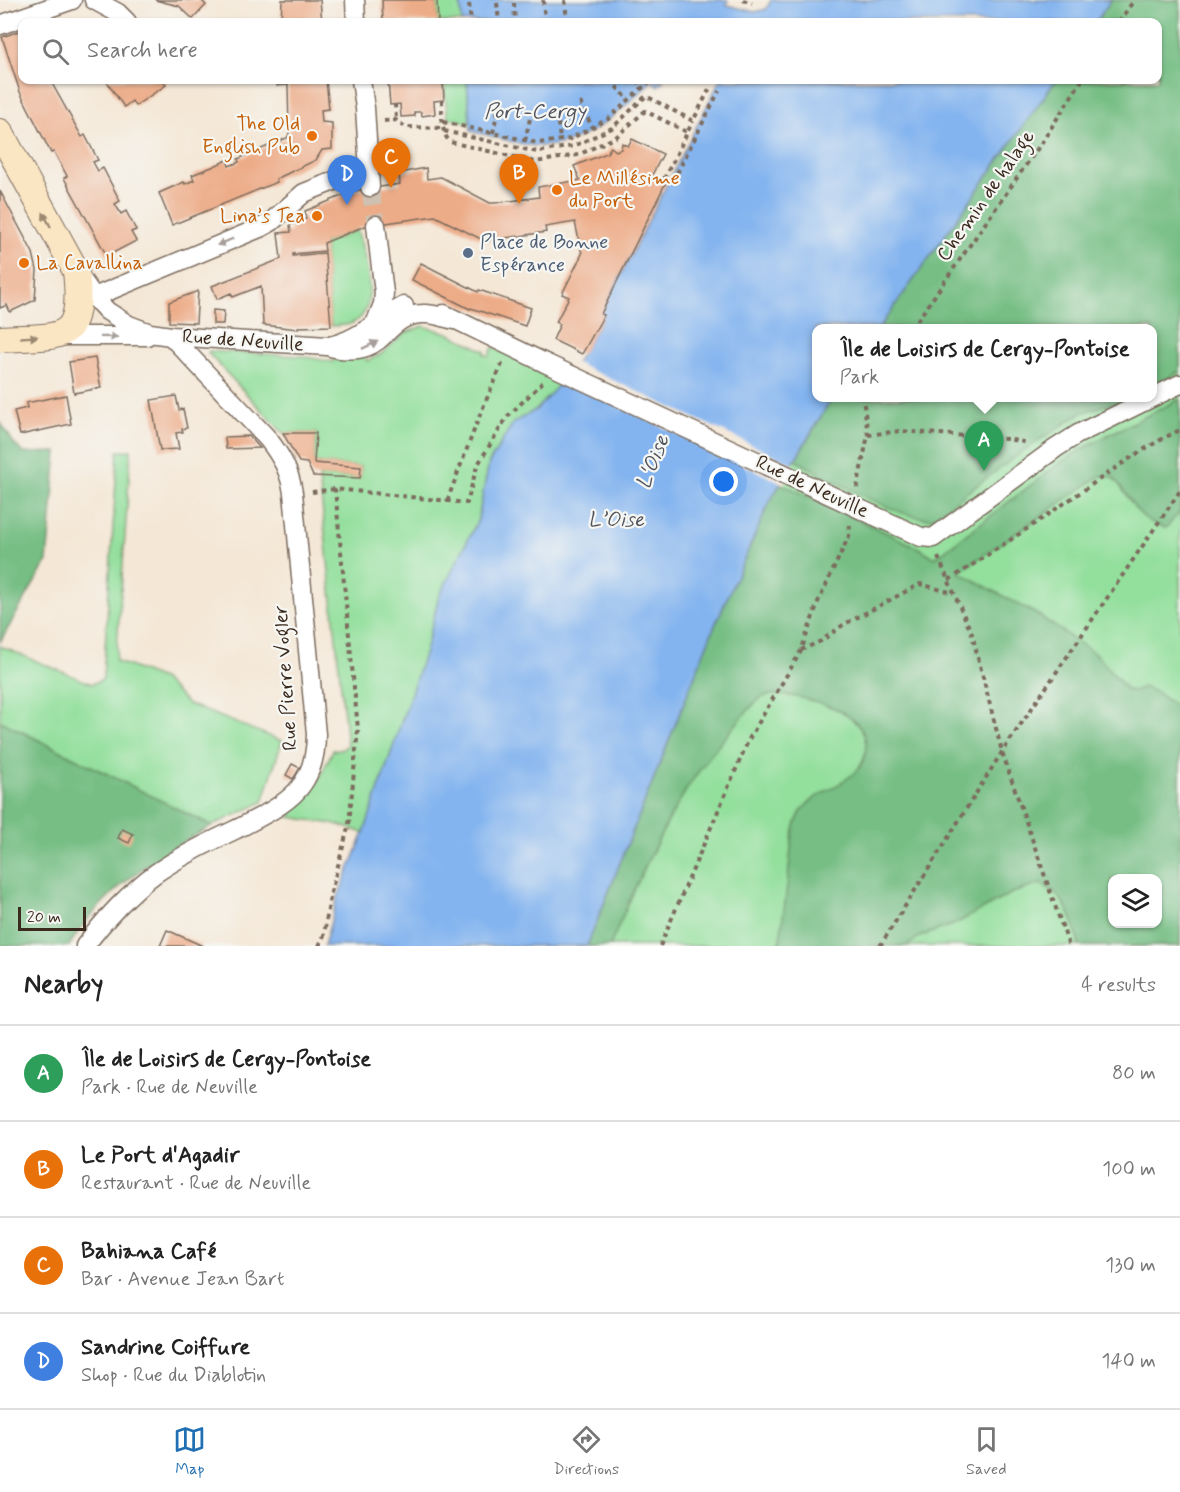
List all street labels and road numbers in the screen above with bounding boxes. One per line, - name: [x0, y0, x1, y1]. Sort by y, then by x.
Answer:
- street label: Chemin de halage: [931, 125, 1043, 268]
- street label: Rue de Neuville: [181, 323, 305, 359]
- street label: Rue de Neuville: [751, 449, 873, 525]
- street label: Rue Pierre Vogler: [267, 604, 307, 752]

